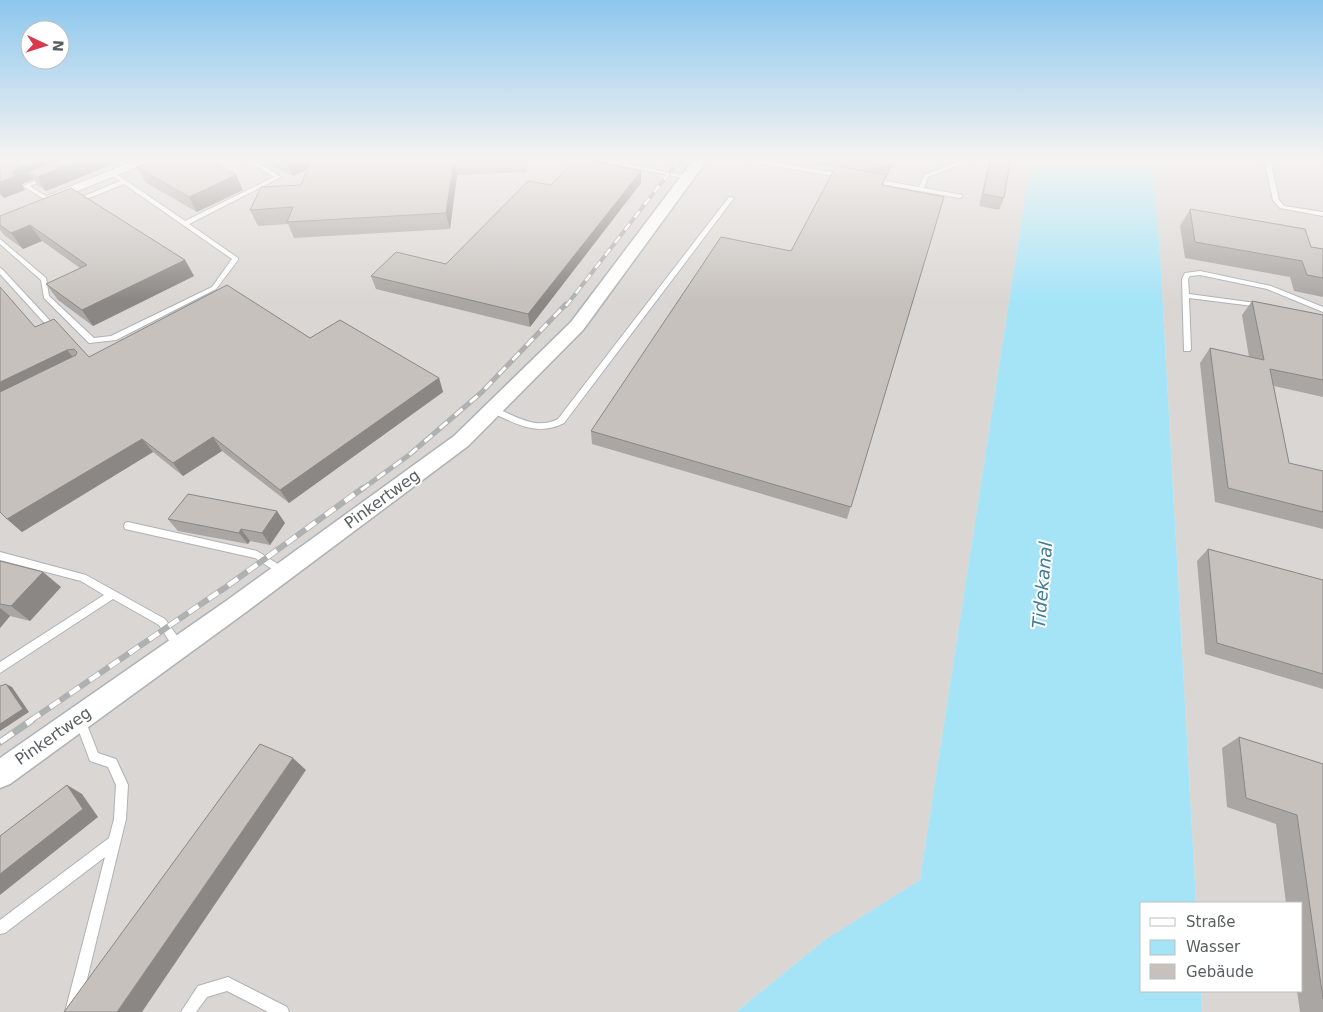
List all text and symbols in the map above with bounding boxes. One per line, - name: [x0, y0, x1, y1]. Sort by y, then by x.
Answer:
- north arrow: [20, 20, 70, 70]
- text: N: [50, 40, 66, 52]
- street label: Pinkertweg: [341, 465, 423, 533]
- water label: Tidekanal: [1028, 541, 1056, 629]
- street label: Pinkertweg: [11, 703, 95, 769]
- legend: [1140, 902, 1303, 992]
- text: Straße: [1186, 913, 1235, 931]
- text: Wasser: [1186, 938, 1241, 956]
- text: Gebäude: [1186, 963, 1254, 981]

